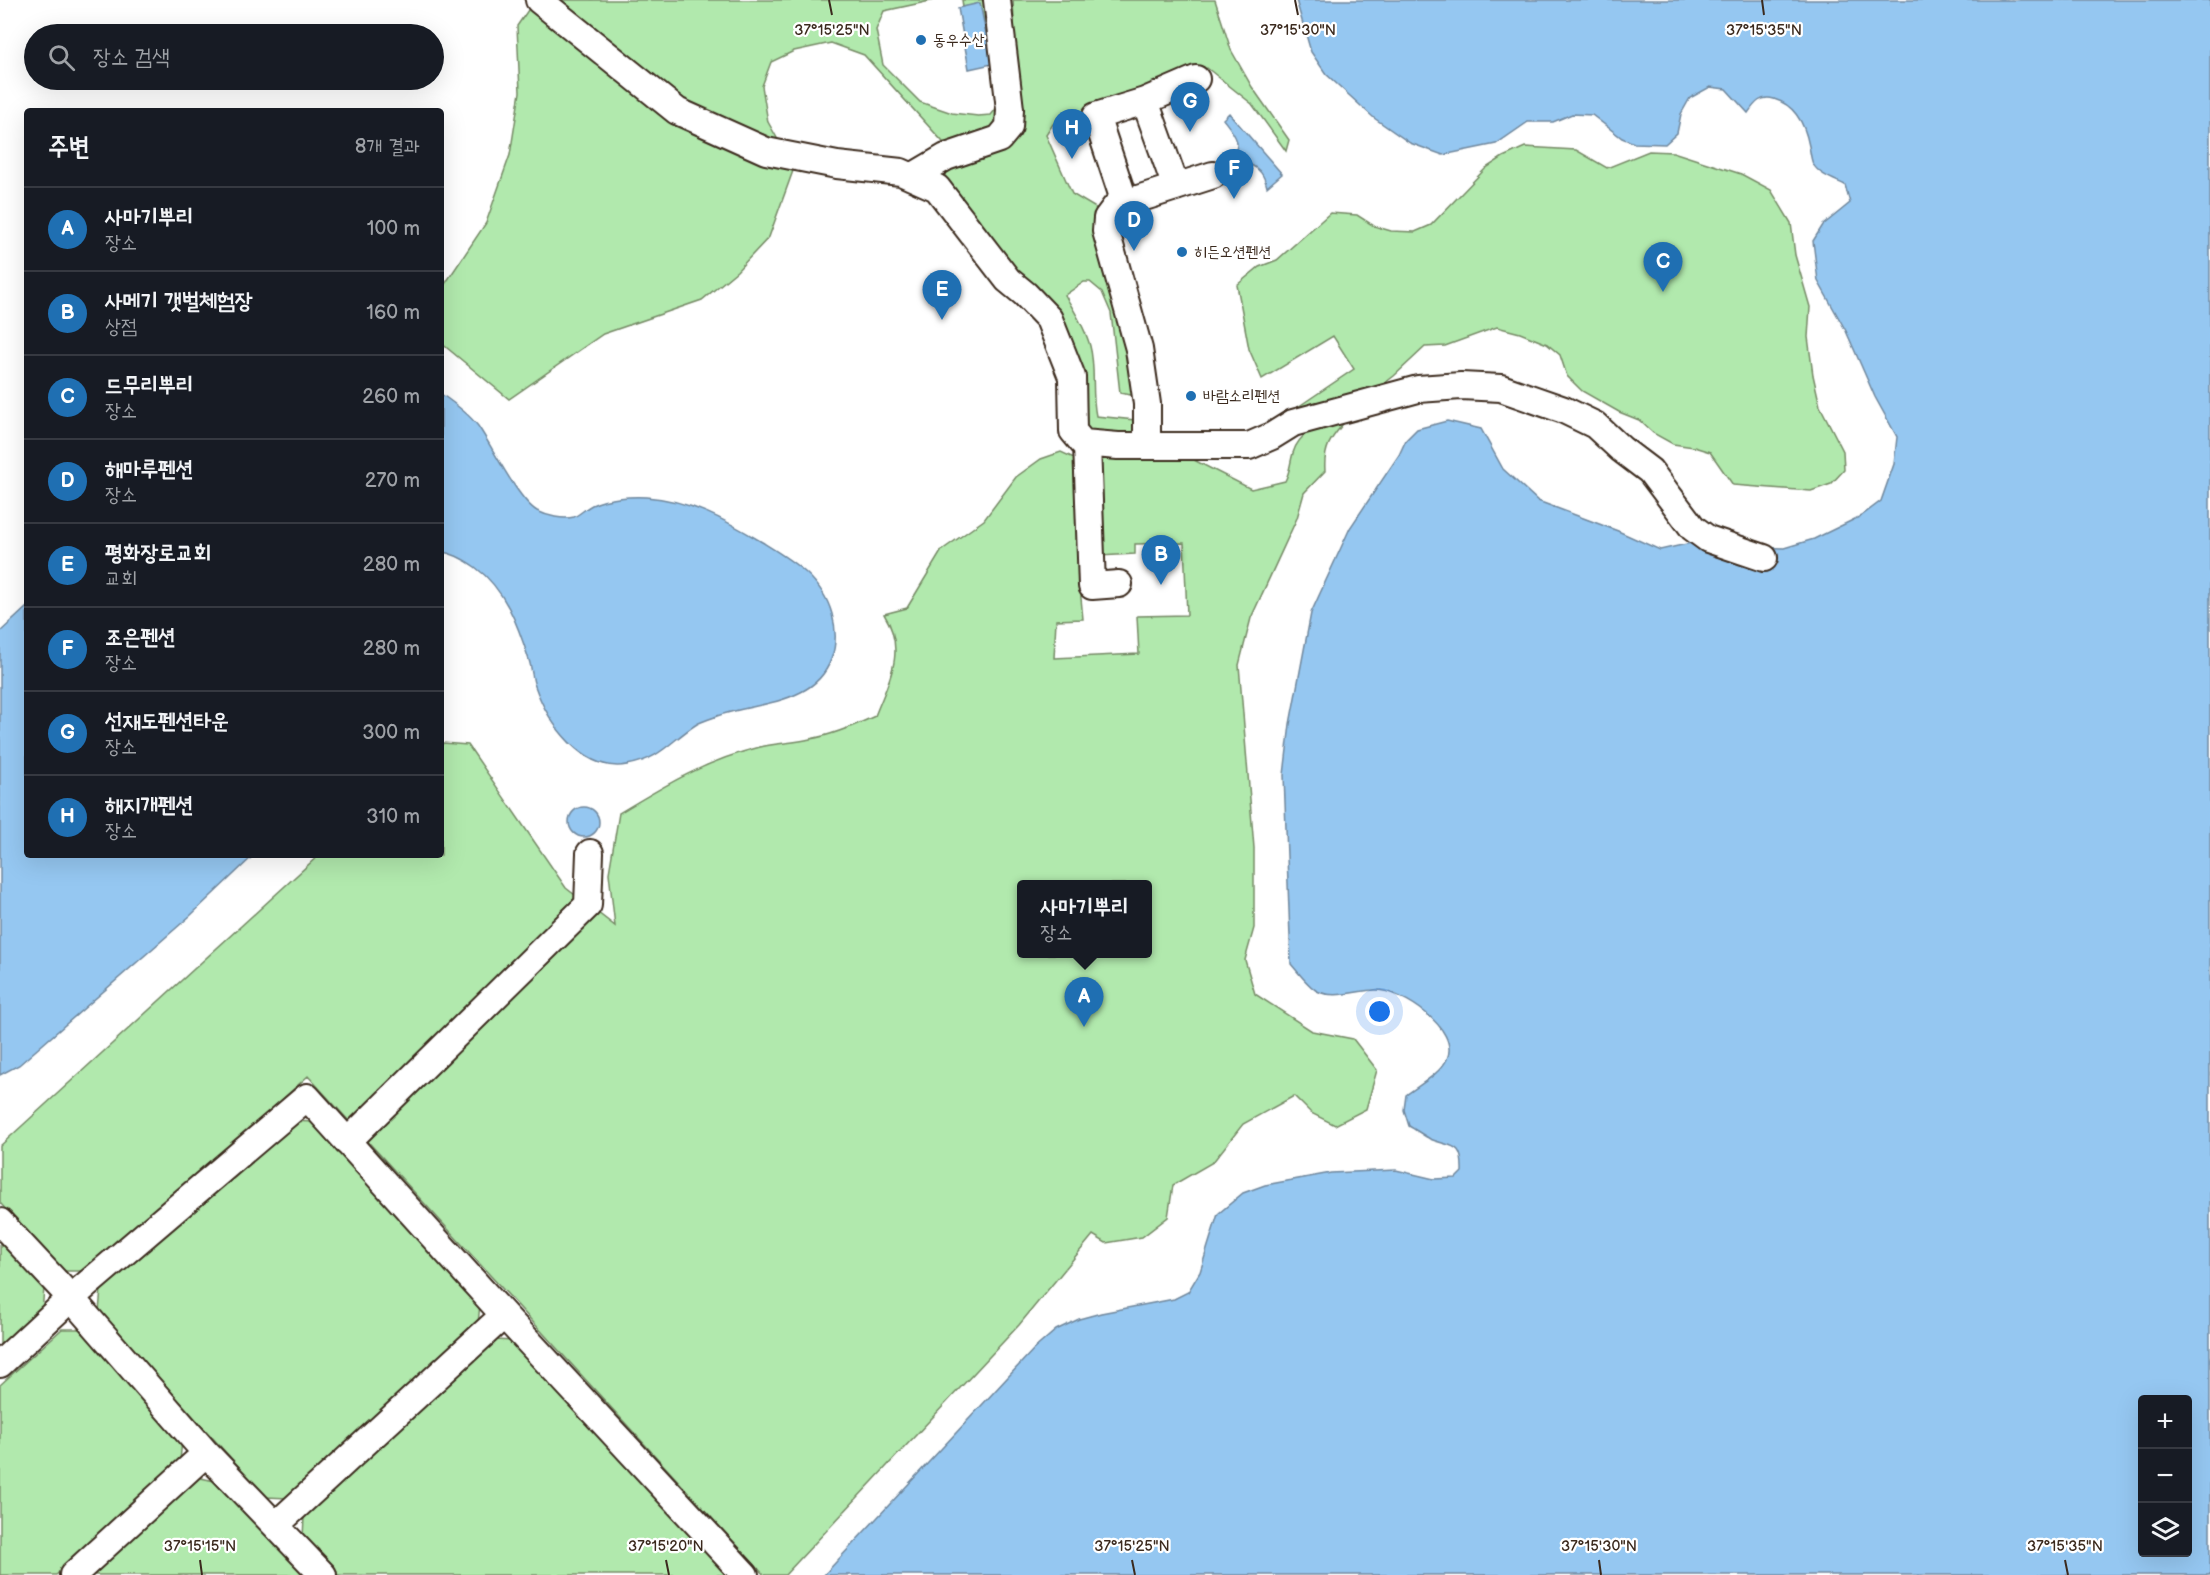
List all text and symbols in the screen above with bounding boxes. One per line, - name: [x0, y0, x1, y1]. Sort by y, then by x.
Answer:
- text: 37°15'25"N: [794, 21, 870, 40]
- text: 37°15'30"N: [1260, 21, 1336, 40]
- text: 37°15'35"N: [1726, 21, 1802, 40]
- search box: [24, 24, 444, 90]
- place label: 동우수산: [933, 31, 985, 50]
- marker: 동우수산: [914, 33, 928, 47]
- icon: search: [45, 41, 78, 74]
- text: 장소 검색: [93, 44, 170, 71]
- pin: G: [1170, 82, 1210, 132]
- pin: H: [1052, 110, 1092, 159]
- text: 주변: [48, 132, 90, 163]
- text: 8개 결과: [355, 135, 420, 159]
- pin: F: [1214, 150, 1254, 199]
- pin: D: [1114, 202, 1154, 251]
- text: 사마기뿌리: [105, 204, 194, 231]
- text: A: [61, 217, 74, 241]
- text: 100 m: [367, 217, 420, 241]
- text: 장소: [105, 231, 137, 255]
- pin: C: [1644, 242, 1682, 292]
- place label: 히든오션펜션: [1194, 243, 1271, 262]
- marker: 히든오션펜션: [1175, 245, 1189, 259]
- pin: E: [922, 270, 962, 320]
- text: 사메기 갯벌체험장: [105, 288, 253, 315]
- text: B: [60, 301, 75, 325]
- text: 160 m: [366, 301, 420, 325]
- text: 상점: [105, 315, 137, 339]
- text: 드무리뿌리: [105, 372, 194, 399]
- text: C: [60, 385, 75, 409]
- text: 260 m: [362, 385, 420, 409]
- place label: 바람소리펜션: [1203, 387, 1280, 406]
- marker: 바람소리펜션: [1184, 389, 1198, 403]
- text: 장소: [105, 399, 137, 423]
- text: 해마루펜션: [105, 456, 194, 483]
- text: D: [61, 469, 74, 493]
- text: 270 m: [365, 469, 420, 493]
- text: 장소: [105, 483, 137, 507]
- pin: B: [1142, 536, 1180, 585]
- text: 평화장로교회: [105, 540, 211, 567]
- text: E: [61, 553, 74, 577]
- text: 280 m: [363, 553, 420, 577]
- text: 교회: [105, 567, 137, 591]
- text: 조은펜션: [105, 624, 176, 651]
- text: F: [61, 637, 74, 661]
- text: 280 m: [363, 637, 420, 661]
- text: 장소: [105, 651, 137, 675]
- text: 선재도펜션타운: [105, 708, 229, 735]
- text: G: [60, 721, 75, 745]
- text: 300 m: [362, 721, 420, 745]
- text: 장소: [105, 735, 137, 759]
- text: 해지개펜션: [105, 792, 194, 819]
- text: H: [60, 805, 75, 829]
- text: 310 m: [366, 805, 420, 829]
- text: 장소: [105, 819, 137, 843]
- popup: [1017, 880, 1152, 958]
- text: 사마기뿌리: [1040, 894, 1129, 921]
- text: 장소: [1040, 921, 1072, 945]
- pin: A: [1064, 978, 1104, 1027]
- your location: [1365, 997, 1394, 1026]
- map controls: [2138, 1395, 2192, 1557]
- button: +: [2138, 1395, 2192, 1449]
- button: −: [2138, 1449, 2192, 1503]
- button: layers: [2138, 1503, 2192, 1557]
- text: 37°15'15"N: [164, 1537, 236, 1556]
- text: 37°15'20"N: [628, 1537, 704, 1556]
- text: 37°15'25"N: [1094, 1537, 1170, 1556]
- text: 37°15'30"N: [1561, 1537, 1637, 1556]
- text: 37°15'35"N: [2027, 1537, 2103, 1556]

